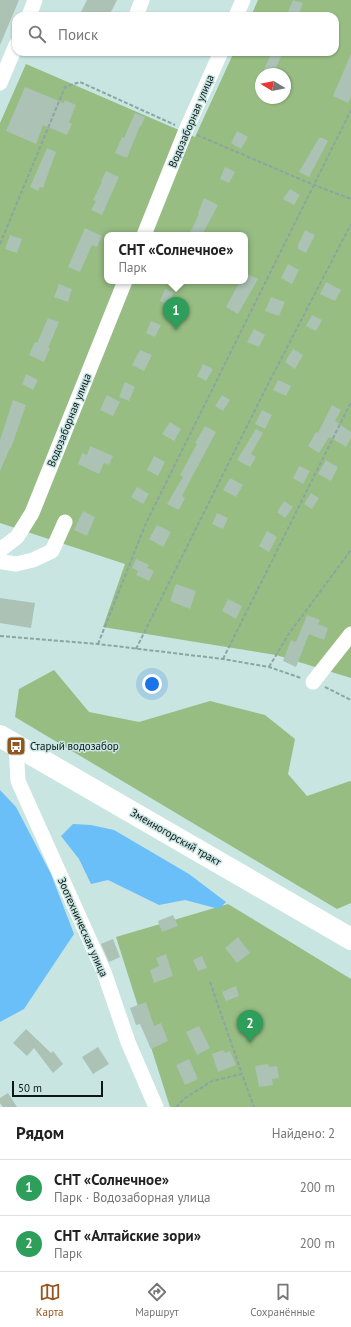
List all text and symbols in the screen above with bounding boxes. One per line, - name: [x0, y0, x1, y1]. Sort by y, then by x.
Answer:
- search box: [12, 12, 339, 56]
- icon: search: [26, 23, 48, 45]
- text: Поиск: [58, 25, 98, 44]
- north arrow: [255, 68, 291, 104]
- street label: Водозаборная улица: [165, 72, 217, 170]
- popup: [104, 232, 248, 284]
- text: СНТ «Солнечное»: [118, 240, 234, 259]
- text: Парк: [118, 259, 147, 276]
- pin: 1: [163, 297, 189, 330]
- street label: Водозаборная улица: [44, 371, 94, 469]
- your location: [142, 674, 162, 694]
- bus stop icon: Старый водозабор: [5, 735, 27, 757]
- place label: Старый водозабор: [30, 739, 119, 753]
- street label: Змеиногорский тракт: [128, 805, 224, 869]
- street label: Зоотехническая улица: [55, 875, 111, 979]
- pin: 2: [237, 1010, 263, 1043]
- scale bar: [12, 1079, 103, 1098]
- text: 50 m: [18, 1081, 42, 1095]
- text: Рядом: [16, 1122, 64, 1144]
- text: Найдено: 2: [272, 1125, 335, 1142]
- text: СНТ «Солнечное»: [54, 1170, 169, 1189]
- text: 1: [25, 1179, 33, 1196]
- text: 200 m: [300, 1179, 335, 1196]
- text: Парк · Водозаборная улица: [54, 1189, 211, 1206]
- text: СНТ «Алтайские зори»: [54, 1226, 201, 1245]
- text: 2: [25, 1235, 33, 1252]
- text: 200 m: [300, 1235, 335, 1252]
- text: Парк: [54, 1245, 82, 1262]
- tab: Карта: [36, 1281, 64, 1319]
- tab: Маршрут: [135, 1281, 179, 1319]
- tab: Сохранённые: [250, 1281, 315, 1319]

